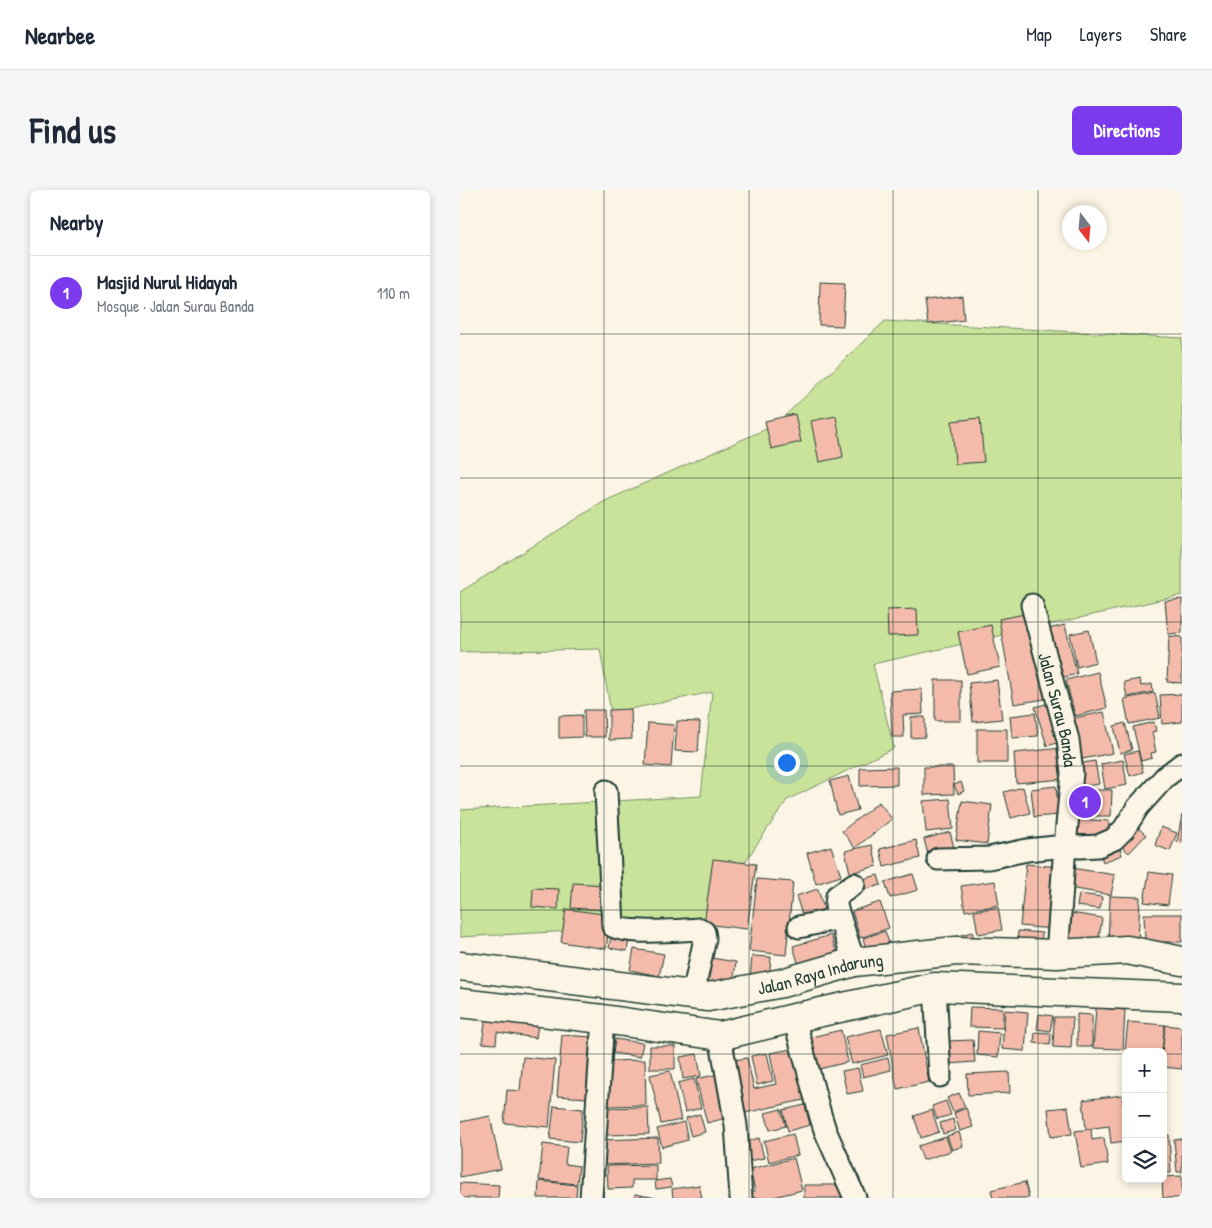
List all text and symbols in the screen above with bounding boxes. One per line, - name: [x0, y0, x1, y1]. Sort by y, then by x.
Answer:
- text: Nearbee: [25, 19, 95, 51]
- text: Map: [1026, 22, 1052, 47]
- text: Layers: [1080, 22, 1122, 47]
- text: Share: [1150, 22, 1187, 47]
- button: Directions: [1072, 106, 1182, 155]
- text: Find us: [30, 107, 116, 154]
- north arrow: [1062, 205, 1107, 250]
- text: Nearby: [50, 208, 103, 237]
- text: Masjid Nurul Hidayah: [97, 269, 237, 295]
- text: 1: [63, 282, 69, 304]
- text: 110 m: [377, 282, 410, 304]
- text: Mosque · Jalan Surau Banda: [97, 295, 254, 317]
- street label: Jalan Surau Banda: [1033, 650, 1084, 768]
- your location: [774, 750, 800, 776]
- pin: 1: [1069, 783, 1101, 821]
- street label: Jalan Raya Indarung: [756, 946, 884, 1000]
- map controls: [1122, 1048, 1167, 1183]
- button: +: [1122, 1048, 1167, 1093]
- button: −: [1122, 1093, 1167, 1138]
- button: layers: [1122, 1138, 1167, 1183]

